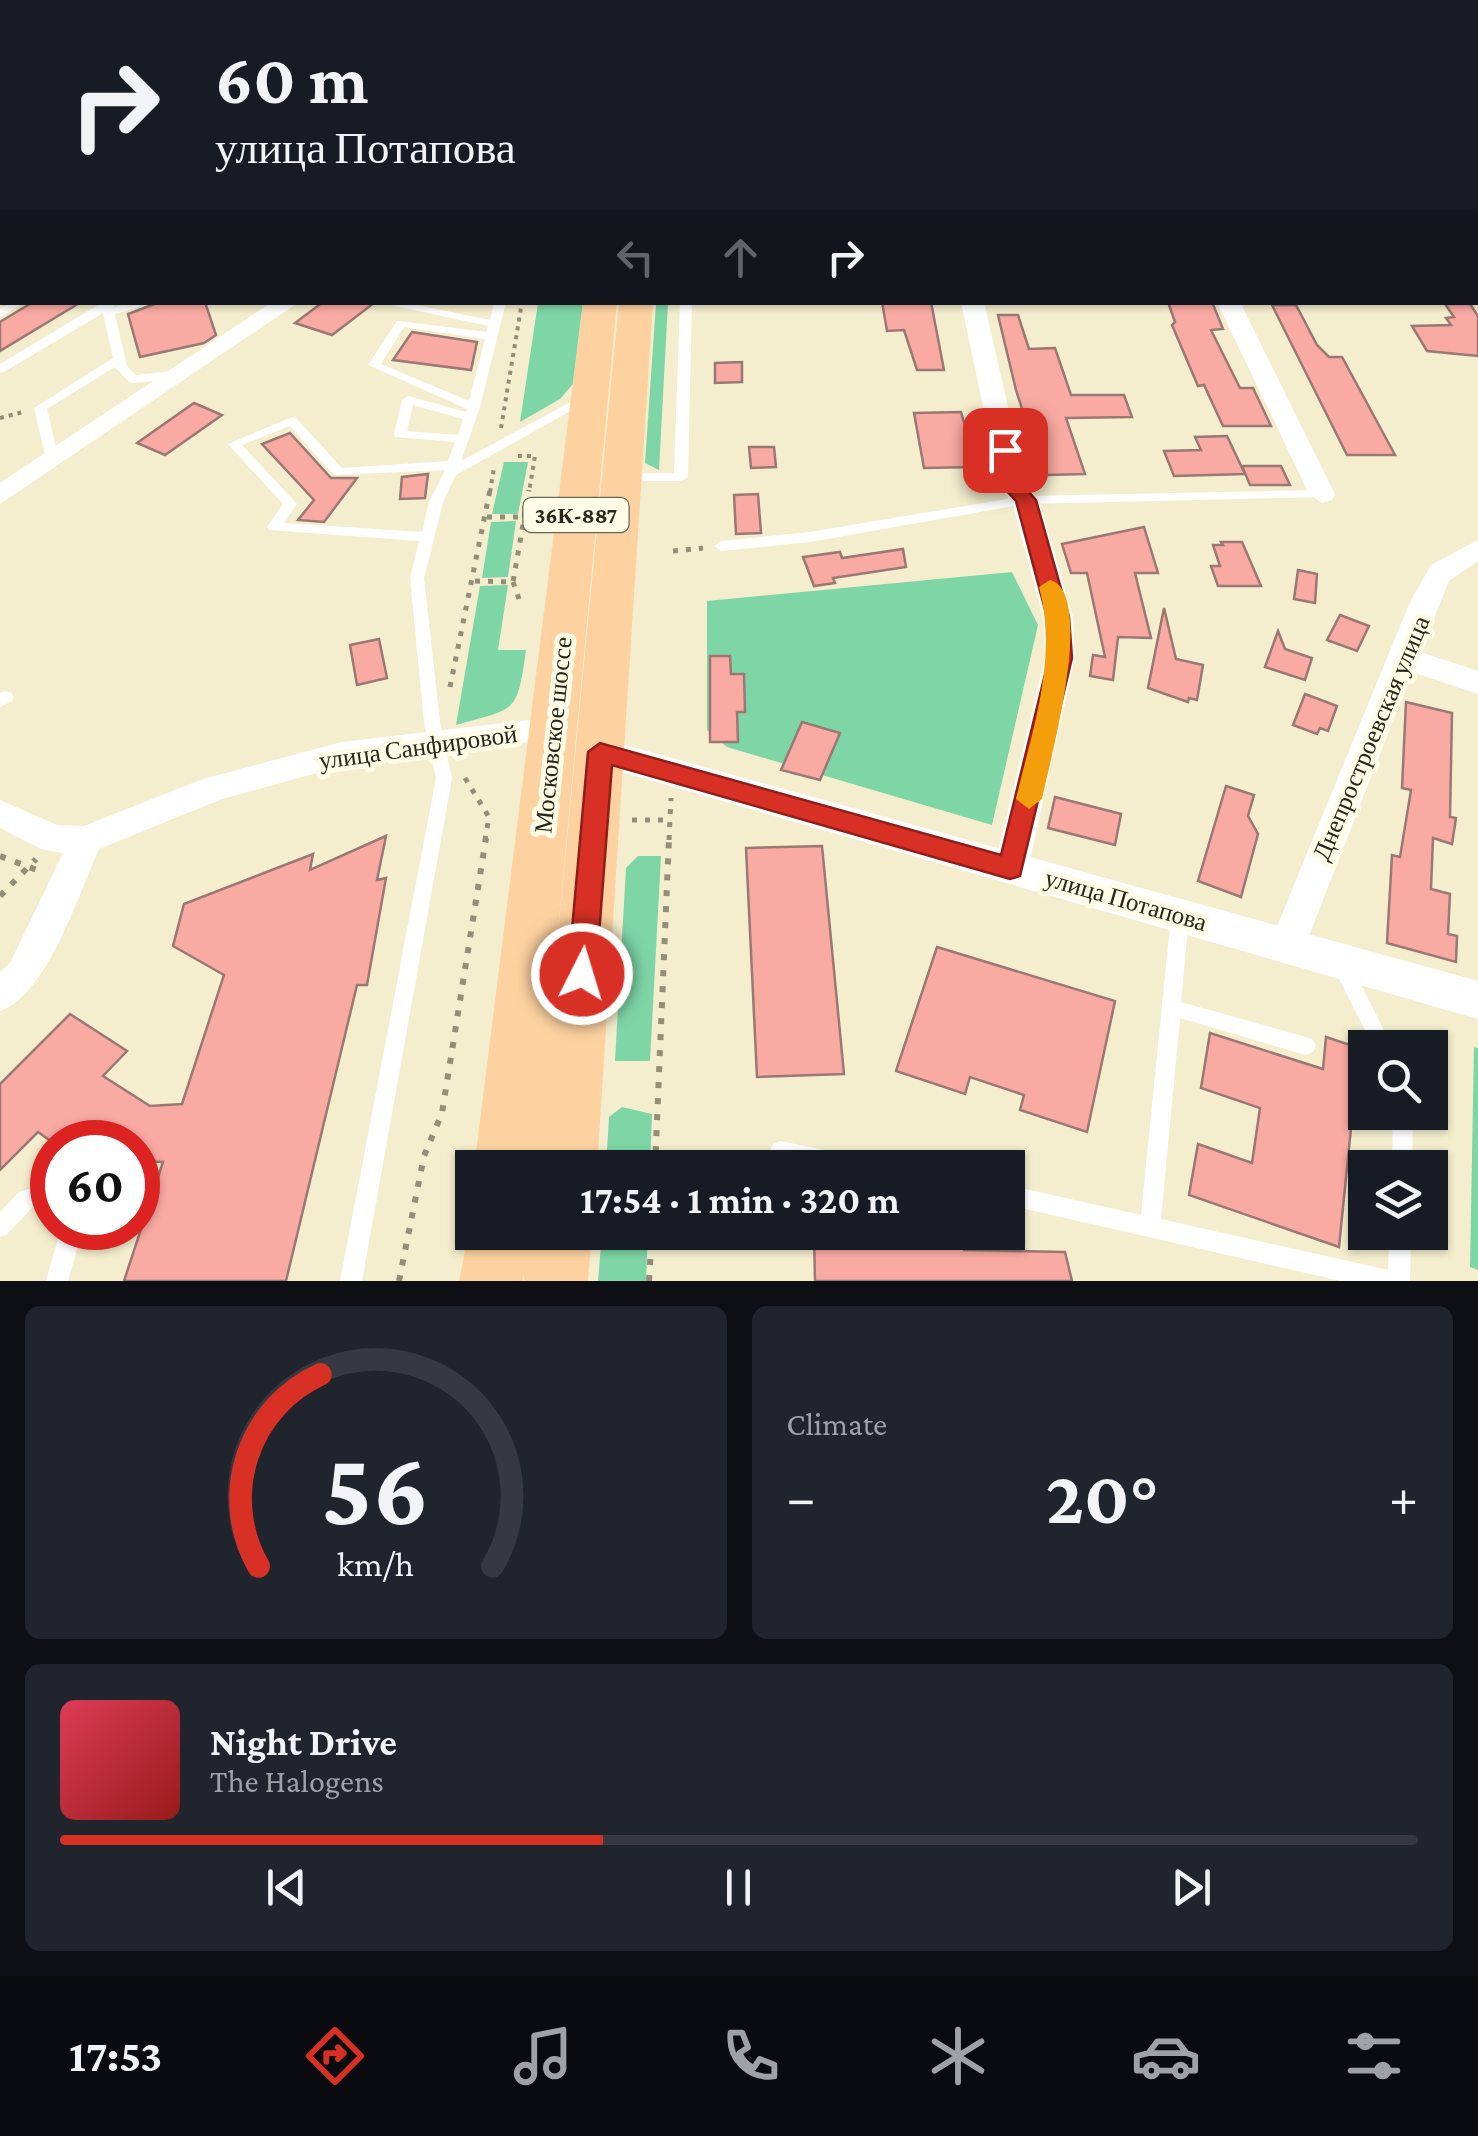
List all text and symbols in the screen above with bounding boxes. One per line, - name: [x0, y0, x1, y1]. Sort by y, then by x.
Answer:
- icon: right: [50, 40, 180, 170]
- text: 60 m: [215, 40, 368, 118]
- text: улица Потапова: [215, 123, 516, 173]
- icon: left: [608, 230, 663, 285]
- icon: ahead: [713, 230, 768, 285]
- icon: right: [818, 230, 873, 285]
- pin: [963, 408, 1048, 493]
- icon: arrive: [978, 423, 1033, 478]
- road number: 36К-887: [524, 498, 628, 532]
- street label: Днепростроевская улица: [1307, 612, 1435, 864]
- street label: Московское шоссе: [529, 635, 577, 835]
- street label: улица Санфировой: [317, 720, 519, 774]
- street label: улица Потапова: [1042, 864, 1210, 936]
- position arrow: [530, 922, 634, 1026]
- map controls: [1348, 1030, 1448, 1250]
- button: search: [1348, 1030, 1448, 1130]
- speed limit sign: 60: [30, 1120, 160, 1250]
- button: layers: [1348, 1150, 1448, 1250]
- text: 17:54 · 1 min · 320 m: [580, 1179, 900, 1221]
- text: Climate: [787, 1406, 887, 1442]
- text: 56: [322, 1431, 430, 1546]
- text: 20°: [1046, 1456, 1159, 1539]
- text: −: [787, 1467, 816, 1528]
- text: +: [1389, 1467, 1418, 1528]
- text: km/h: [337, 1544, 414, 1584]
- text: Night Drive: [210, 1721, 397, 1763]
- text: The Halogens: [210, 1763, 384, 1799]
- icon: previous: [259, 1860, 314, 1915]
- icon: pause: [711, 1860, 766, 1915]
- icon: next: [1164, 1860, 1219, 1915]
- icon: directions: [300, 2021, 370, 2091]
- icon: music: [508, 2021, 578, 2091]
- icon: phone: [716, 2021, 786, 2091]
- icon: climate: [923, 2021, 993, 2091]
- icon: car: [1131, 2021, 1201, 2091]
- icon: filters: [1339, 2021, 1409, 2091]
- text: 17:53: [69, 2031, 162, 2081]

